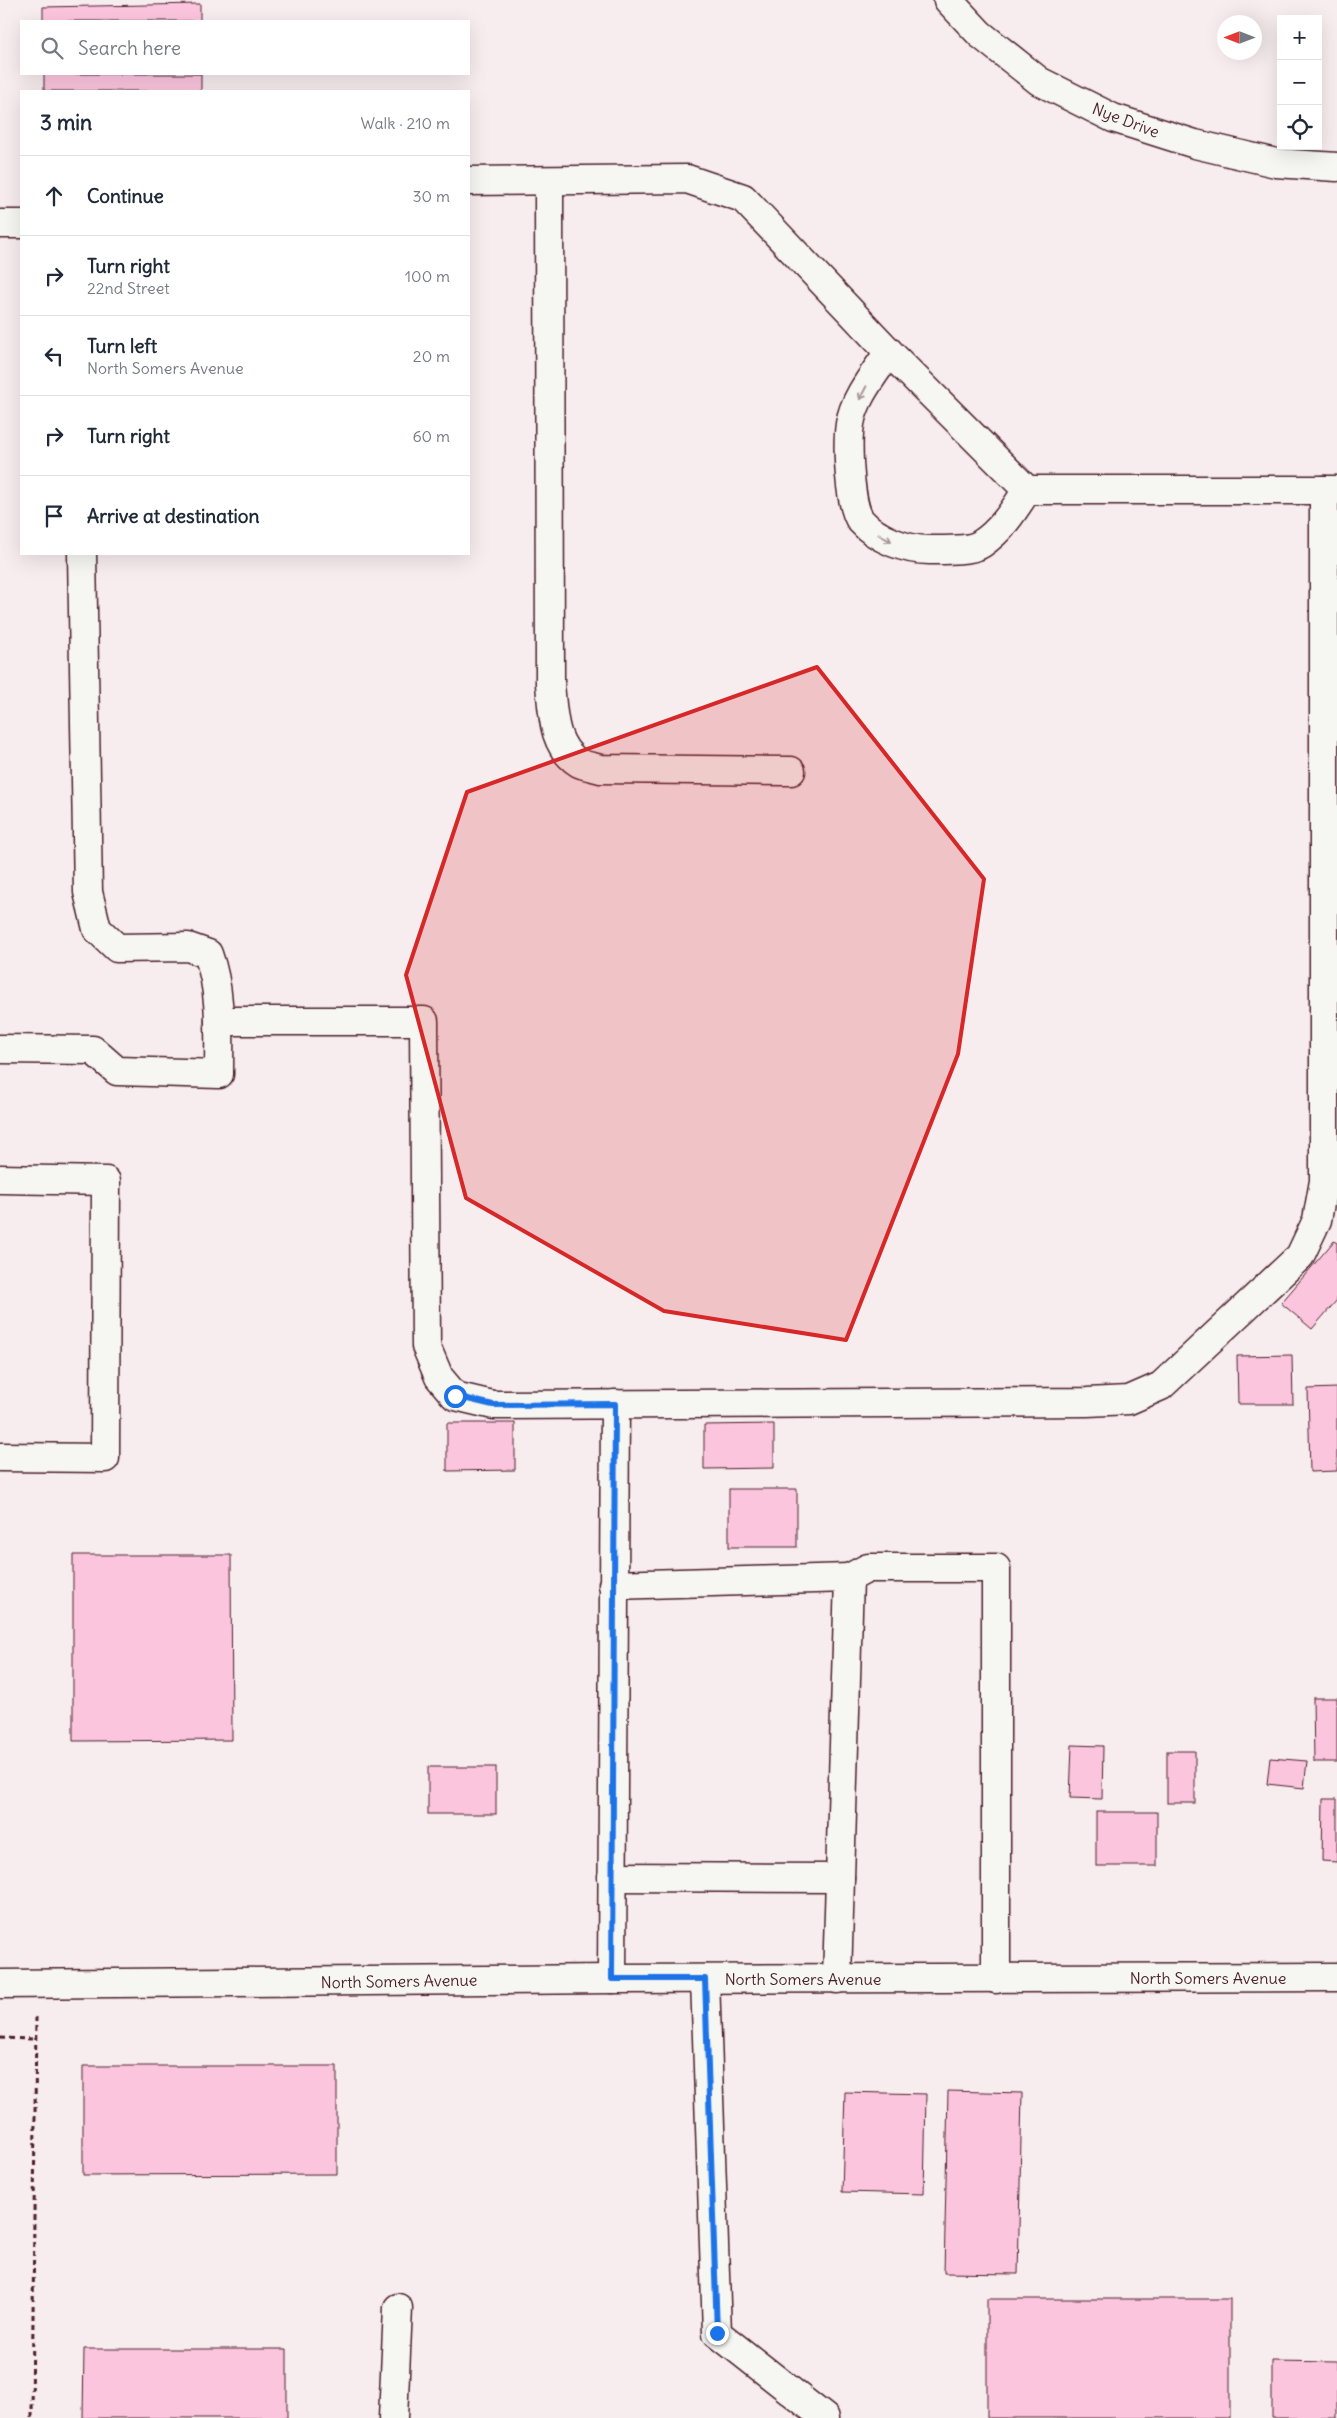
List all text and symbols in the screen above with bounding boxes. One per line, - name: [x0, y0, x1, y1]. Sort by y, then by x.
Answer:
- north arrow: [1217, 15, 1262, 60]
- map controls: [1277, 15, 1322, 150]
- button: +: [1277, 15, 1322, 60]
- search box: [20, 20, 470, 75]
- icon: search: [38, 34, 66, 62]
- text: Search here: [78, 36, 181, 60]
- button: −: [1277, 60, 1322, 105]
- street label: Nye Drive: [1090, 98, 1162, 142]
- button: locate: [1277, 105, 1322, 150]
- text: 3 min: [40, 109, 92, 136]
- text: Walk · 210 m: [360, 113, 450, 133]
- icon: ahead: [40, 182, 68, 210]
- text: Continue: [87, 184, 164, 208]
- text: 30 m: [413, 186, 450, 206]
- text: Turn right: [87, 254, 170, 278]
- icon: right: [40, 262, 68, 290]
- text: 100 m: [405, 266, 450, 286]
- text: 22nd Street: [87, 278, 170, 298]
- text: Turn left: [87, 334, 157, 358]
- icon: left: [40, 342, 68, 370]
- text: 20 m: [413, 346, 450, 366]
- text: North Somers Avenue: [87, 358, 244, 378]
- one-way arrow: [858, 385, 868, 400]
- icon: right: [40, 422, 68, 450]
- text: Turn right: [87, 424, 170, 448]
- text: 60 m: [412, 426, 450, 446]
- icon: arrive: [40, 502, 68, 530]
- text: Arrive at destination: [87, 504, 260, 528]
- one-way arrow: [878, 533, 892, 543]
- route start: [444, 1385, 467, 1408]
- street label: North Somers Avenue: [1130, 1968, 1286, 1988]
- street label: North Somers Avenue: [725, 1969, 881, 1989]
- street label: North Somers Avenue: [321, 1970, 477, 1992]
- route end: [706, 2322, 729, 2345]

